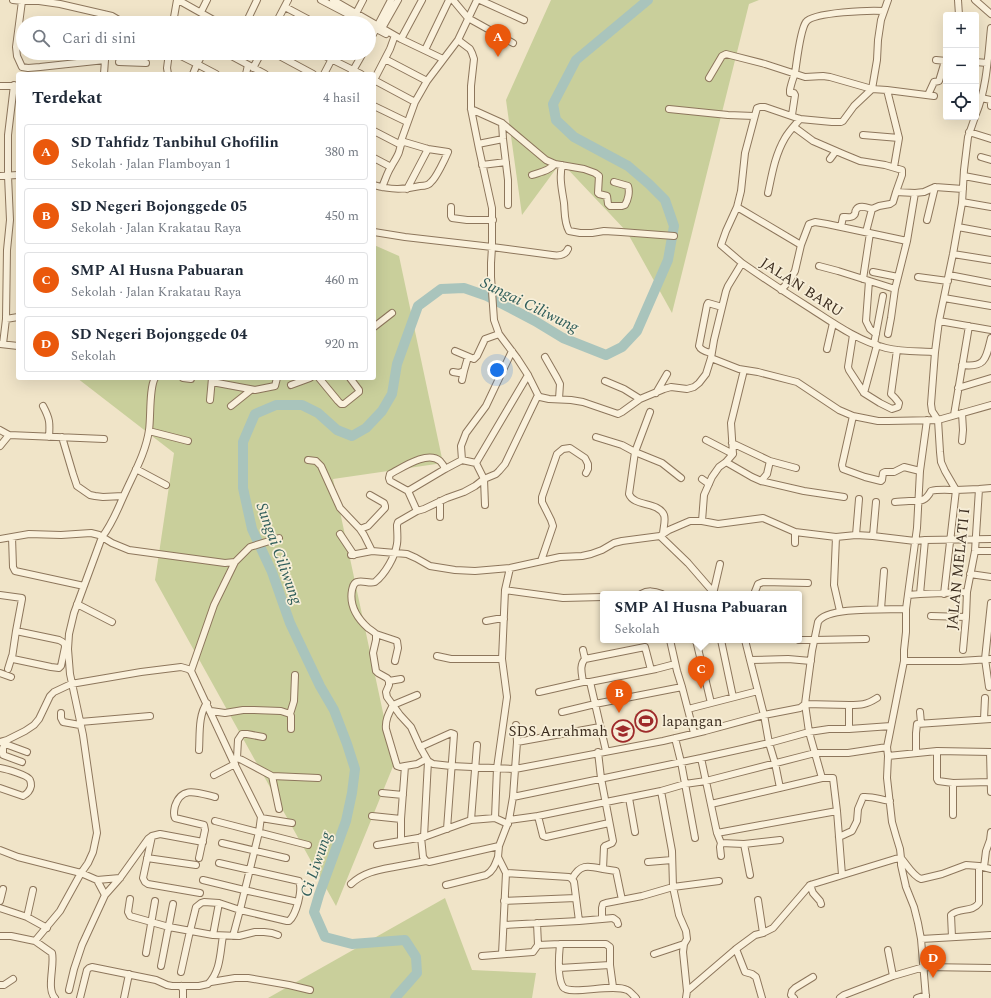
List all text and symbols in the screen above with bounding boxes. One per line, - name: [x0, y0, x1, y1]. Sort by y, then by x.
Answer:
- map controls: [943, 12, 979, 120]
- button: +: [943, 12, 979, 48]
- search box: [16, 16, 376, 60]
- pin: A: [485, 24, 511, 57]
- icon: search: [30, 27, 52, 49]
- text: Cari di sini: [62, 27, 136, 50]
- button: −: [943, 48, 979, 84]
- button: locate: [943, 84, 979, 120]
- text: Terdekat: [32, 85, 102, 111]
- text: 4 hasil: [323, 88, 360, 108]
- text: SD Tahfidz Tanbihul Ghofilin: [71, 131, 279, 154]
- text: A: [41, 142, 51, 162]
- text: 380 m: [325, 142, 359, 162]
- text: Sekolah · Jalan Flamboyan 1: [71, 154, 231, 174]
- text: SD Negeri Bojonggede 05: [71, 195, 247, 218]
- text: B: [41, 206, 51, 226]
- text: 450 m: [325, 206, 359, 226]
- text: Sekolah · Jalan Krakatau Raya: [71, 218, 241, 238]
- street label: JALAN BARU: [756, 252, 848, 323]
- text: SMP Al Husna Pabuaran: [71, 259, 244, 282]
- text: C: [41, 270, 51, 290]
- text: 460 m: [325, 270, 359, 290]
- water label: Sungai Ciliwung: [477, 271, 583, 339]
- text: Sekolah · Jalan Krakatau Raya: [71, 282, 241, 302]
- text: SD Negeri Bojonggede 04: [71, 323, 247, 346]
- text: D: [41, 334, 51, 354]
- text: 920 m: [325, 334, 359, 354]
- text: Sekolah: [71, 346, 116, 366]
- your location: [487, 360, 507, 380]
- water label: Sungai Ciliwung: [250, 499, 309, 608]
- street label: JALAN MELATI I: [941, 507, 976, 631]
- popup: [600, 591, 802, 643]
- text: SMP Al Husna Pabuaran: [615, 596, 787, 619]
- text: Sekolah: [615, 619, 660, 639]
- pin: C: [688, 656, 714, 689]
- pin: B: [606, 680, 632, 713]
- sports icon: lapangan: [633, 708, 659, 734]
- place label: lapangan: [662, 710, 723, 733]
- school or university icon: SDS Arrahmah: [610, 718, 636, 744]
- place label: SDS Arrahmah: [509, 720, 608, 743]
- water label: Ci Liwung: [294, 828, 339, 900]
- pin: D: [920, 945, 946, 978]

